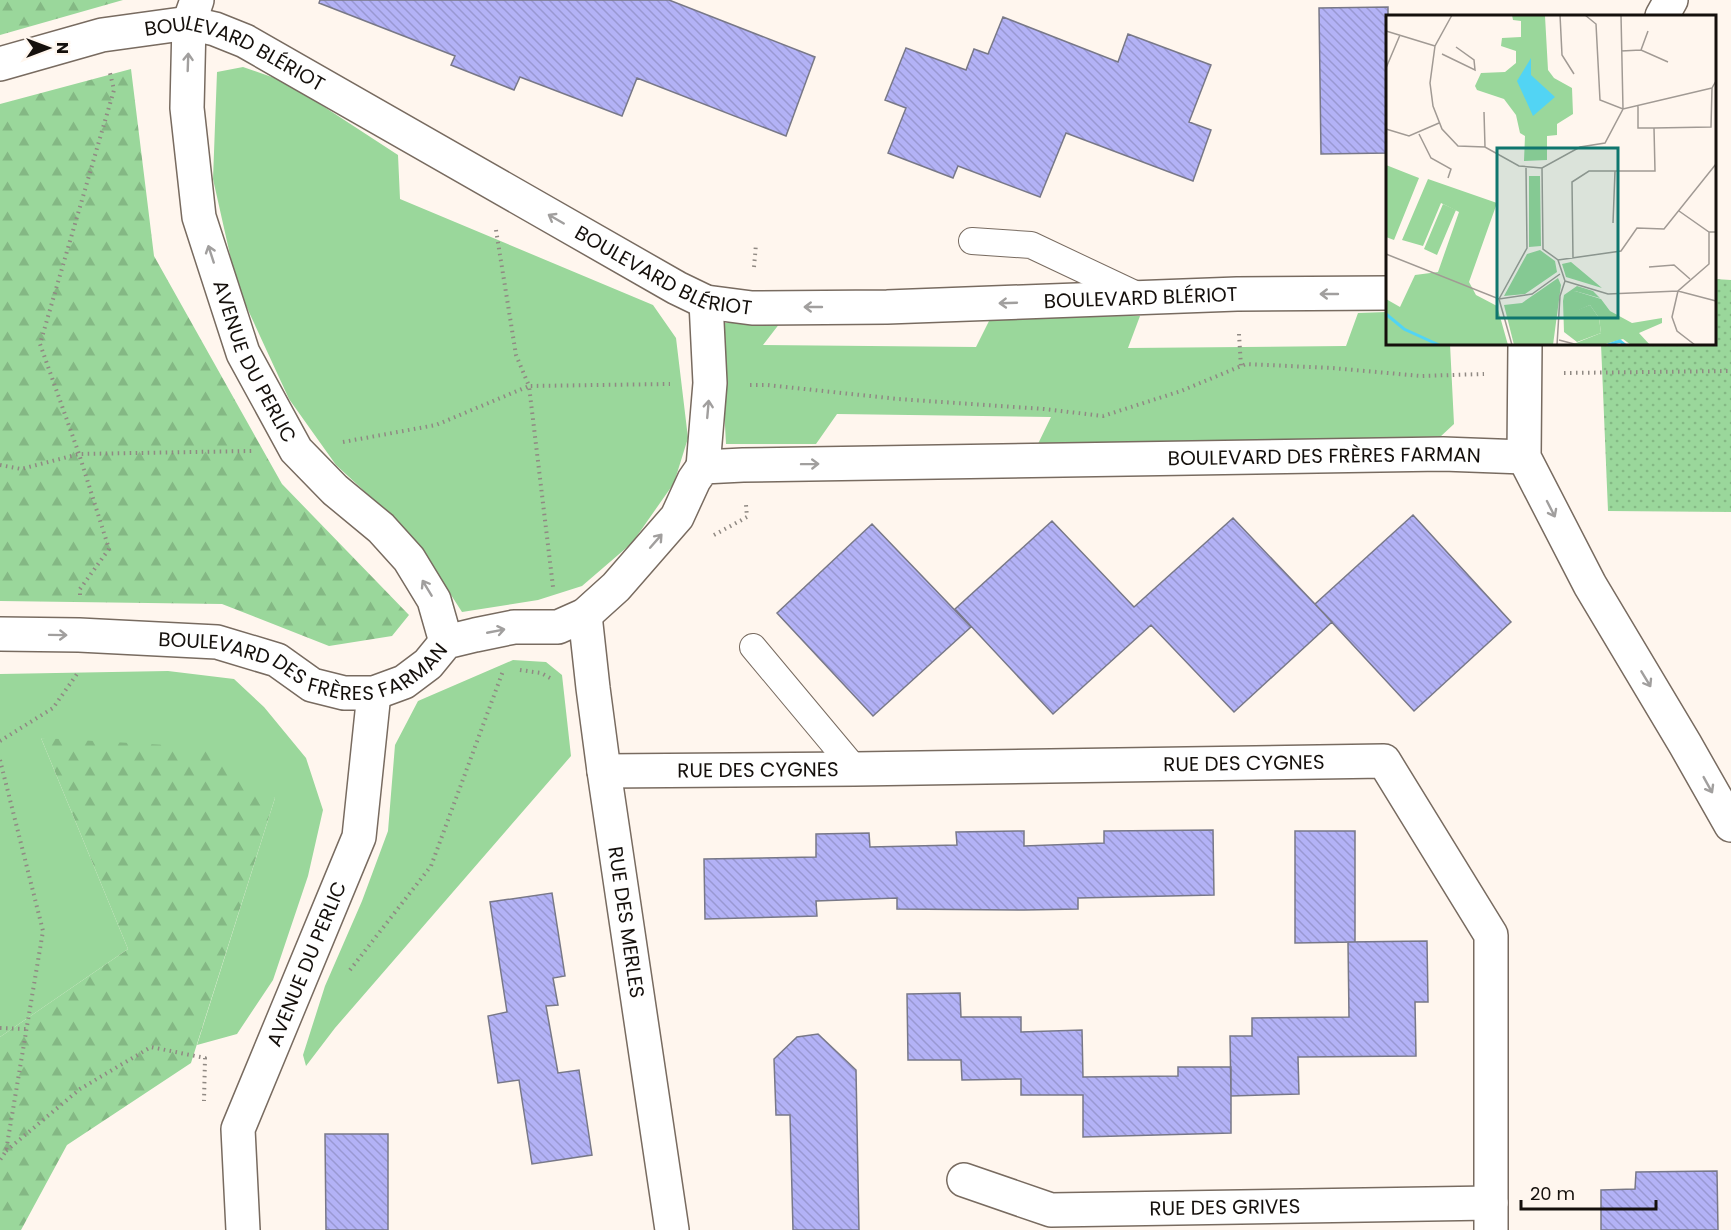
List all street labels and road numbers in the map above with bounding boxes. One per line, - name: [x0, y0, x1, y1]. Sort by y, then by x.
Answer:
- street label: BOULEVARD BLÉRIOT: [143, 9, 330, 98]
- street label: BOULEVARD BLÉRIOT: [570, 219, 754, 322]
- street label: AVENUE DU PERLIC: [206, 276, 303, 448]
- street label: BOULEVARD BLÉRIOT: [1043, 280, 1238, 315]
- street label: BOULEVARD DES FRÈRES FARMAN: [1168, 440, 1481, 472]
- street label: BOULEVARD DES FRÈRES FARMAN: [144, 628, 456, 652]
- street label: RUE DES CYGNES: [1163, 748, 1325, 778]
- street label: RUE DES CYGNES: [677, 755, 839, 784]
- street label: RUE DES MERLES: [601, 844, 651, 1000]
- street label: AVENUE DU PERLIC: [260, 877, 353, 1051]
- street label: RUE DES GRIVES: [1149, 1192, 1301, 1222]

